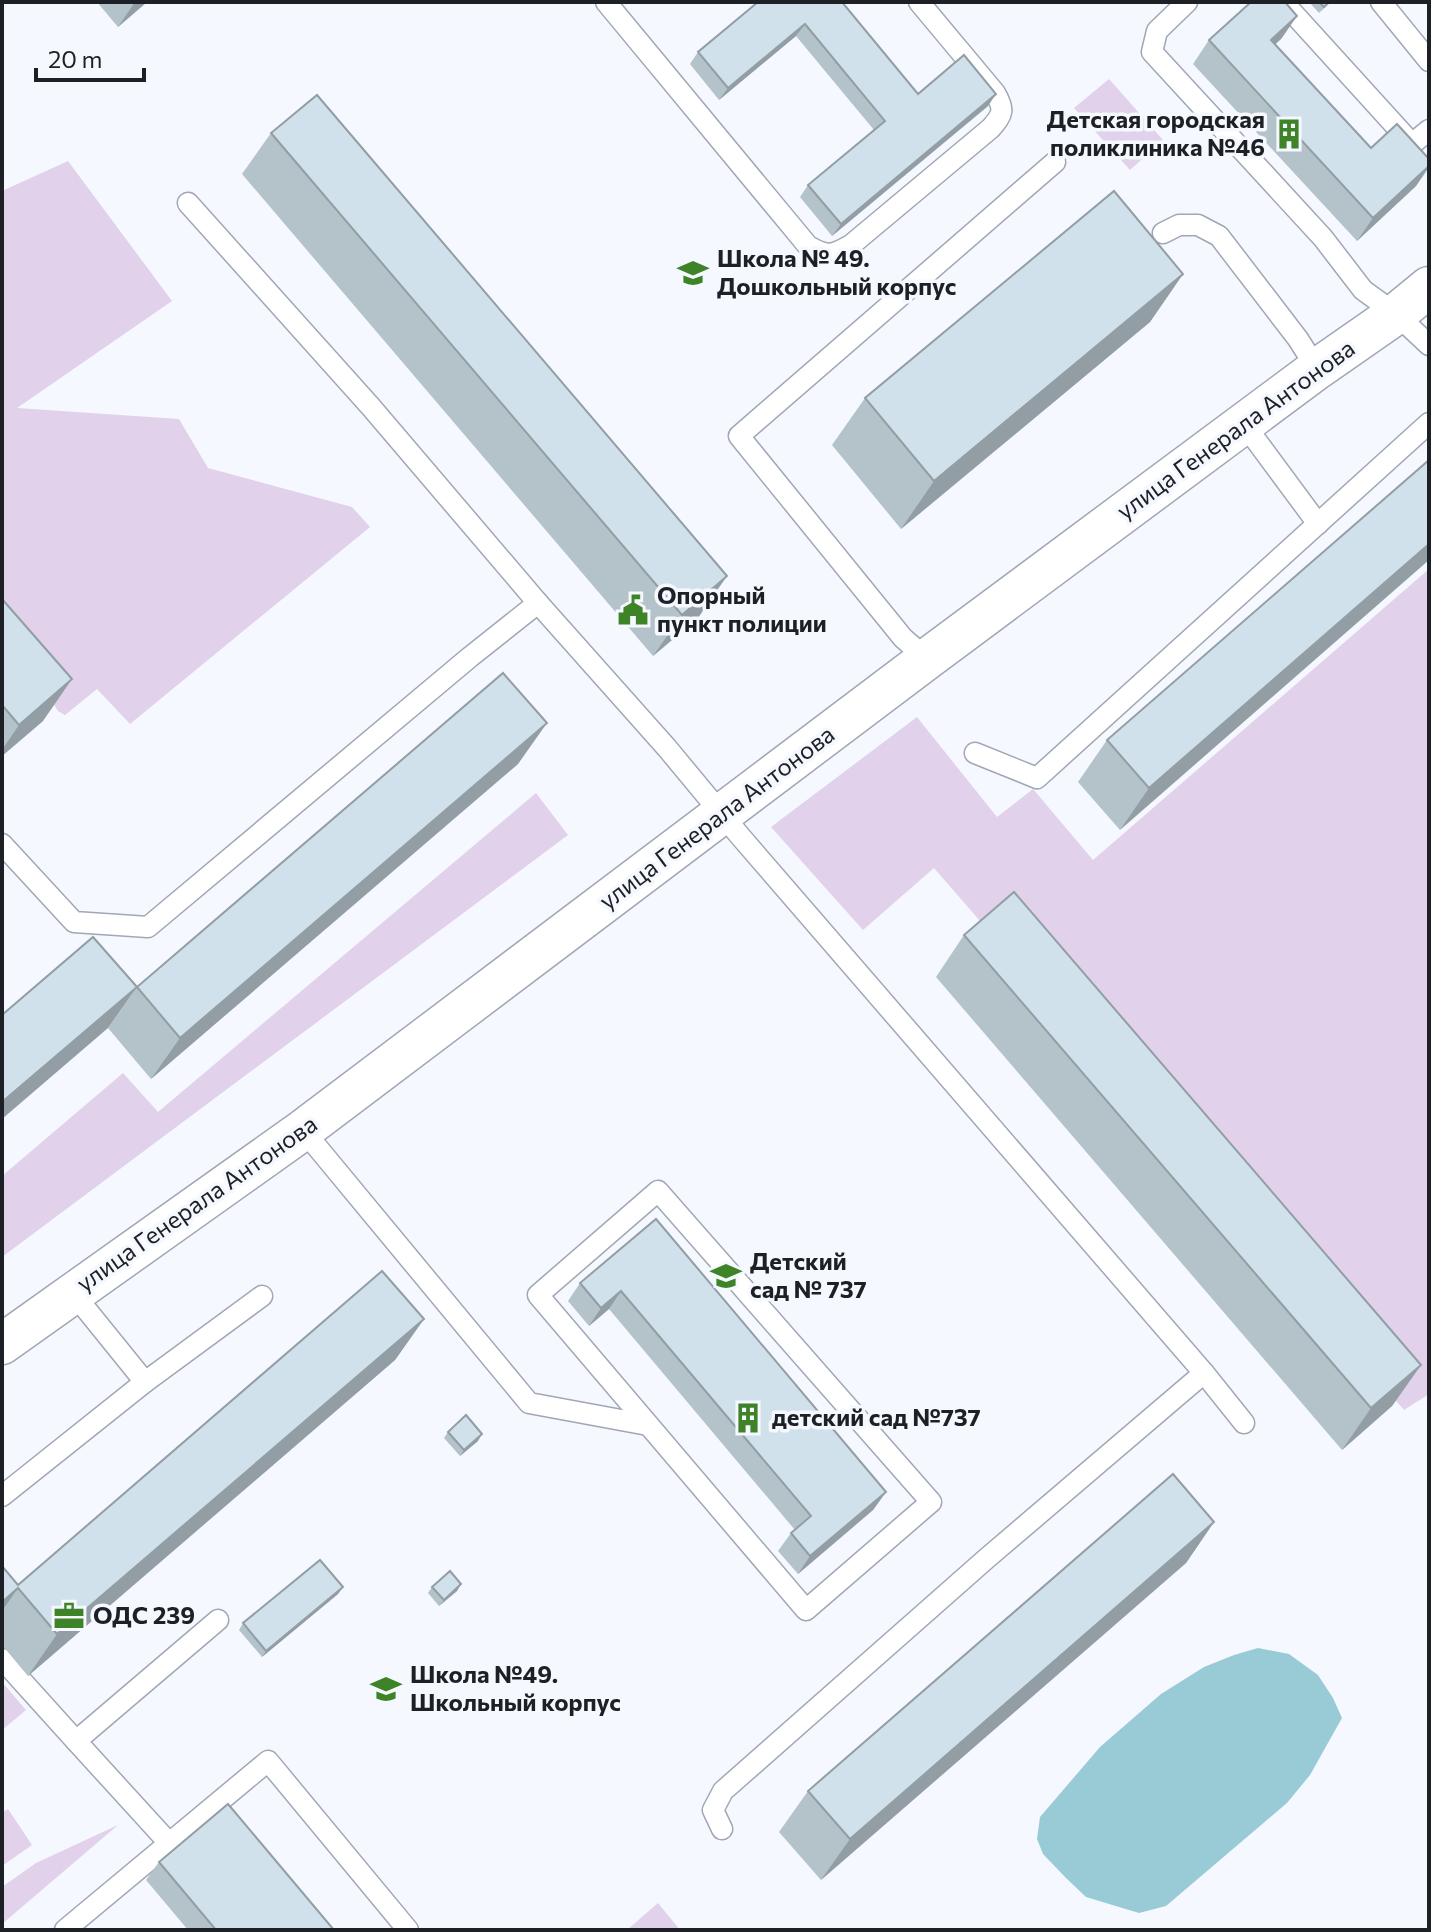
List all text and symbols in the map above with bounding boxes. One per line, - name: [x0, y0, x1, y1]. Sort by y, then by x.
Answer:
- scale bar: [36, 32, 144, 82]
- text: 20 m: [48, 44, 102, 73]
- place label: Детская городская поликлиника №46: [1047, 104, 1265, 161]
- building icon: Детская городская поликлиника №46: [1272, 117, 1306, 151]
- place label: Школа № 49. Дошкольный корпус: [717, 243, 956, 300]
- school or university icon: Школа № 49. Дошкольный корпус: [676, 256, 710, 290]
- street label: улица Генерала Антонова: [1110, 333, 1360, 525]
- place label: Опорный пункт полиции: [657, 580, 827, 637]
- public building icon: Опорный пункт полиции: [616, 593, 650, 627]
- street label: улица Генерала Антонова: [593, 719, 840, 915]
- street label: улица Генерала Антонова: [70, 1109, 322, 1297]
- place label: Детский сад № 737: [750, 1246, 867, 1303]
- school or university icon: Детский сад № 737: [709, 1259, 743, 1293]
- building icon: детский сад №737: [731, 1401, 765, 1435]
- place label: детский сад №737: [772, 1402, 981, 1431]
- office icon: ОДС 239: [52, 1599, 86, 1633]
- place label: ОДС 239: [93, 1600, 195, 1629]
- place label: Школа №49. Школьный корпус: [410, 1659, 621, 1716]
- school or university icon: Школа №49. Школьный корпус: [369, 1672, 403, 1706]

